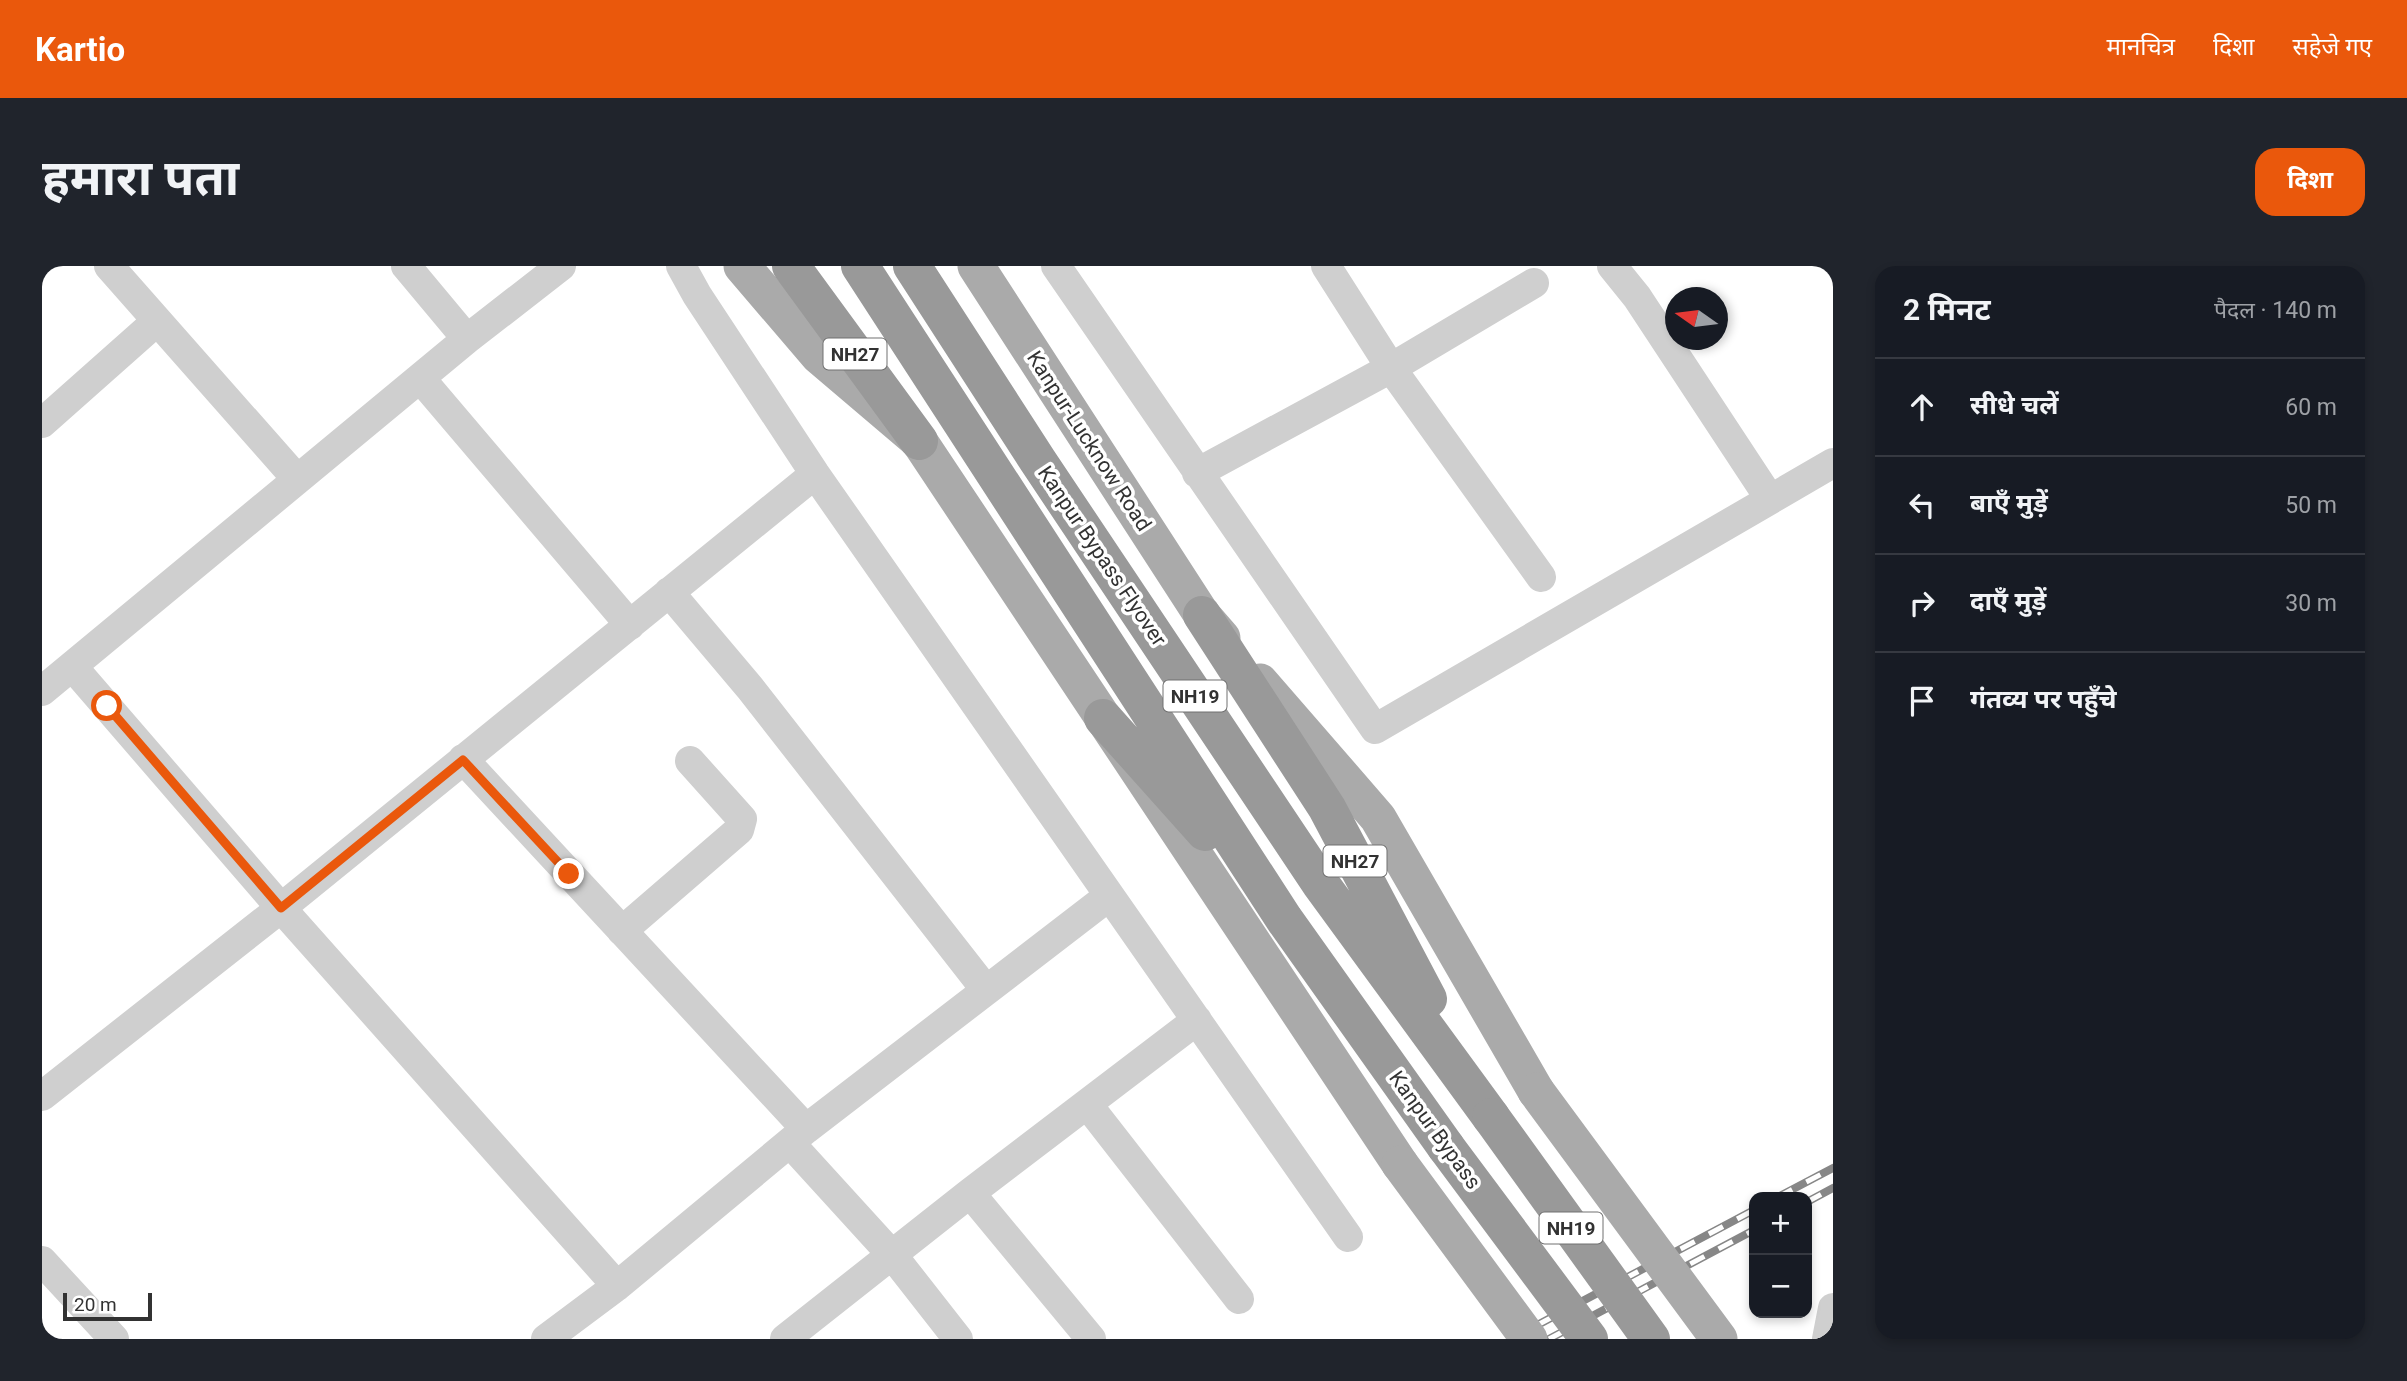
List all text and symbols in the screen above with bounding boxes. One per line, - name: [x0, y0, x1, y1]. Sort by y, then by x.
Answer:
- text: Kartio: [35, 30, 125, 69]
- text: मानचित्र: [2106, 33, 2175, 61]
- text: दिशा: [2213, 33, 2254, 61]
- text: सहेजे गए: [2292, 33, 2372, 61]
- button: दिशा: [2255, 148, 2365, 216]
- text: हमारा पता: [42, 150, 239, 207]
- north arrow: [1665, 287, 1728, 350]
- text: 2 मिनट: [1903, 292, 1991, 327]
- text: पैदल · 140 m: [2214, 297, 2337, 324]
- road number: NH27: [824, 338, 886, 370]
- street label: Kanpur-Lucknow Road: [1022, 347, 1156, 535]
- icon: ahead: [1903, 388, 1941, 426]
- text: सीधे चलें: [1970, 390, 2058, 420]
- text: 60 m: [2285, 394, 2337, 421]
- street label: Kanpur Bypass Flyover: [1033, 462, 1171, 650]
- icon: left: [1903, 486, 1941, 524]
- text: बाएँ मुड़ें: [1970, 488, 2048, 518]
- text: 50 m: [2285, 492, 2337, 519]
- icon: right: [1903, 584, 1941, 622]
- text: दाएँ मुड़ें: [1970, 586, 2046, 616]
- text: 30 m: [2285, 590, 2337, 617]
- road number: NH19: [1164, 680, 1226, 712]
- icon: arrive: [1903, 682, 1941, 720]
- text: गंतव्य पर पहुँचे: [1970, 684, 2117, 714]
- route start: [91, 690, 122, 721]
- road number: NH27: [1324, 846, 1386, 876]
- route end: [553, 858, 584, 889]
- street label: Kanpur Bypass: [1384, 1066, 1486, 1194]
- map controls: [1749, 1192, 1812, 1318]
- button: +: [1749, 1192, 1812, 1255]
- road number: NH19: [1540, 1212, 1602, 1244]
- button: −: [1749, 1255, 1812, 1318]
- scale bar: [63, 1290, 152, 1322]
- text: 20 m: [74, 1293, 117, 1316]

